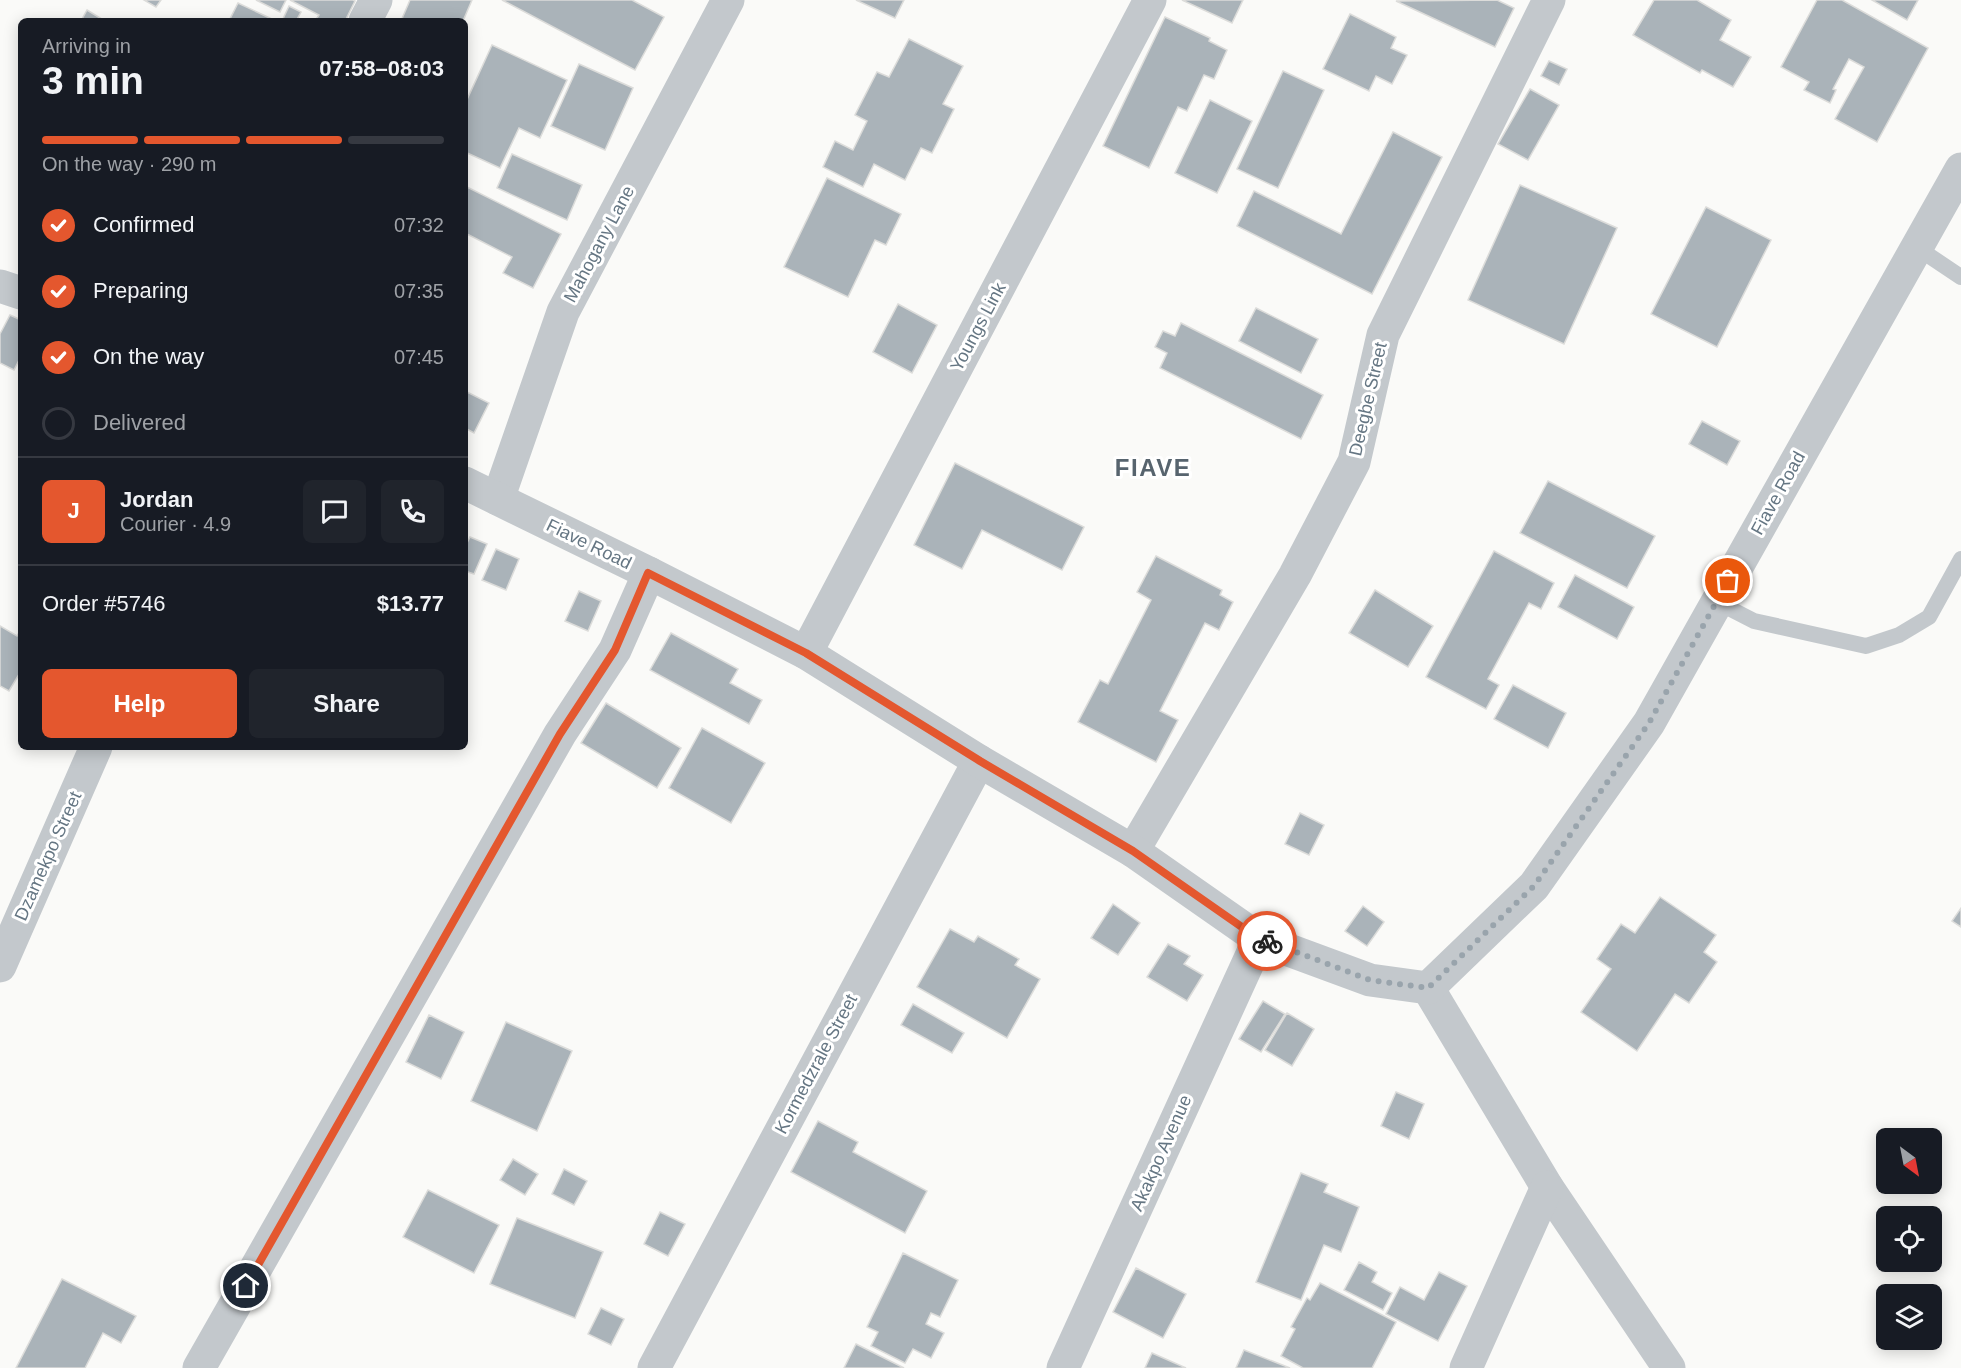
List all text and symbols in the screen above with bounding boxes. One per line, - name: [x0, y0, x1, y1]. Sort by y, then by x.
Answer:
- text: Arriving in: [42, 35, 131, 57]
- text: 07:58–08:03: [319, 56, 444, 81]
- text: 3 min: [42, 59, 144, 102]
- text: On the way · 290 m: [42, 153, 217, 175]
- street label: Mahogany Lane: [560, 182, 638, 306]
- icon: check: [42, 209, 75, 242]
- text: Confirmed: [93, 212, 194, 237]
- text: 07:32: [394, 214, 444, 236]
- icon: check: [42, 275, 75, 308]
- text: Preparing: [93, 278, 188, 303]
- street label: Youngs Link: [946, 278, 1010, 375]
- text: 07:35: [394, 280, 444, 302]
- street label: Deegbe Street: [1345, 340, 1391, 458]
- icon: check: [42, 341, 75, 374]
- text: On the way: [93, 344, 204, 369]
- text: 07:45: [394, 346, 444, 368]
- text: Delivered: [93, 410, 186, 435]
- street label: Fiave Road: [1747, 448, 1809, 538]
- district label: FIAVE: [1115, 454, 1191, 481]
- button: chat: [303, 480, 366, 543]
- button: phone: [381, 480, 444, 543]
- text: Jordan: [120, 487, 193, 512]
- text: J: [67, 498, 80, 523]
- text: Courier · 4.9: [120, 513, 231, 535]
- street label: Fiave Road: [543, 515, 635, 573]
- pin: [1702, 555, 1753, 606]
- icon: bag: [1711, 564, 1744, 597]
- text: Order #5746: [42, 591, 166, 616]
- text: $13.77: [377, 591, 444, 616]
- button: Help: [42, 669, 237, 738]
- button: Share: [249, 669, 444, 738]
- street label: Dzamekpo Street: [11, 788, 85, 924]
- courier: [1237, 911, 1297, 971]
- icon: bike: [1251, 925, 1284, 958]
- street label: Kormedzrale Street: [771, 991, 861, 1137]
- street label: Akakpo Avenue: [1126, 1092, 1196, 1214]
- north arrow: [1876, 1128, 1942, 1194]
- map controls: [1876, 1128, 1942, 1350]
- button: locate: [1876, 1206, 1942, 1272]
- pin: [220, 1260, 271, 1311]
- icon: home: [229, 1269, 262, 1302]
- button: layers: [1876, 1284, 1942, 1350]

